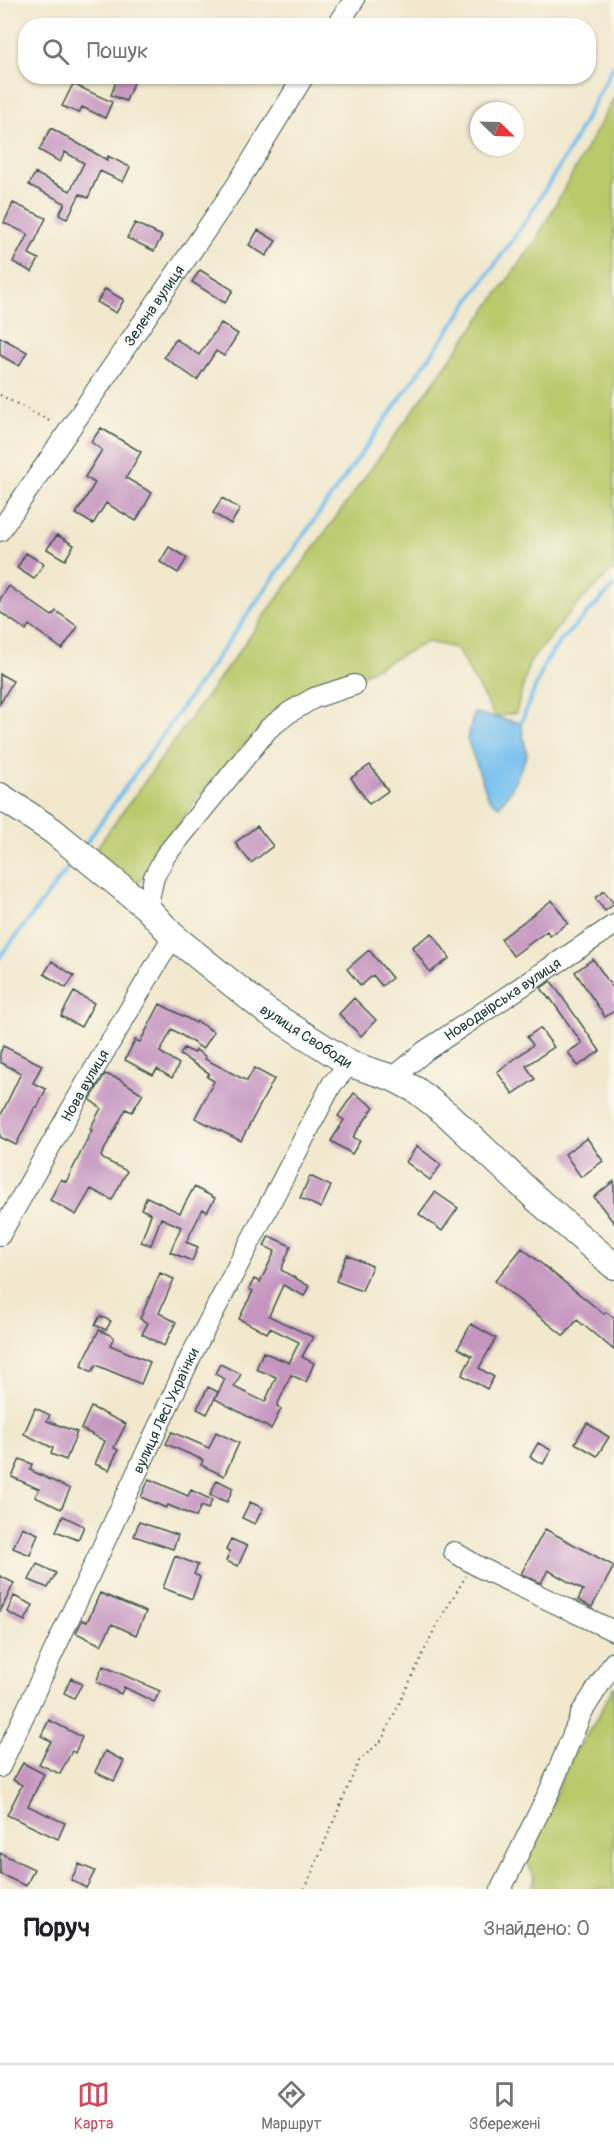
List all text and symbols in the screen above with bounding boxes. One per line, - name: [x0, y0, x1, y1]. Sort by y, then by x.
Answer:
- search box: [18, 18, 596, 84]
- icon: search: [39, 35, 72, 68]
- text: Пошук: [87, 37, 148, 65]
- north arrow: [470, 102, 524, 156]
- street label: Зелена вулиця: [120, 262, 189, 350]
- street label: Новодвірська вулиця: [441, 954, 565, 1046]
- street label: вулиця Свободи: [256, 1001, 356, 1073]
- street label: Нова вулиця: [57, 1046, 114, 1125]
- street label: вулиця Лесі Українки: [129, 1345, 204, 1476]
- text: Поруч: [24, 1912, 90, 1944]
- text: Знайдено: 0: [483, 1916, 590, 1941]
- tab: Карта: [74, 2078, 113, 2134]
- tab: Маршрут: [261, 2078, 321, 2134]
- tab: Збережені: [469, 2078, 540, 2134]

